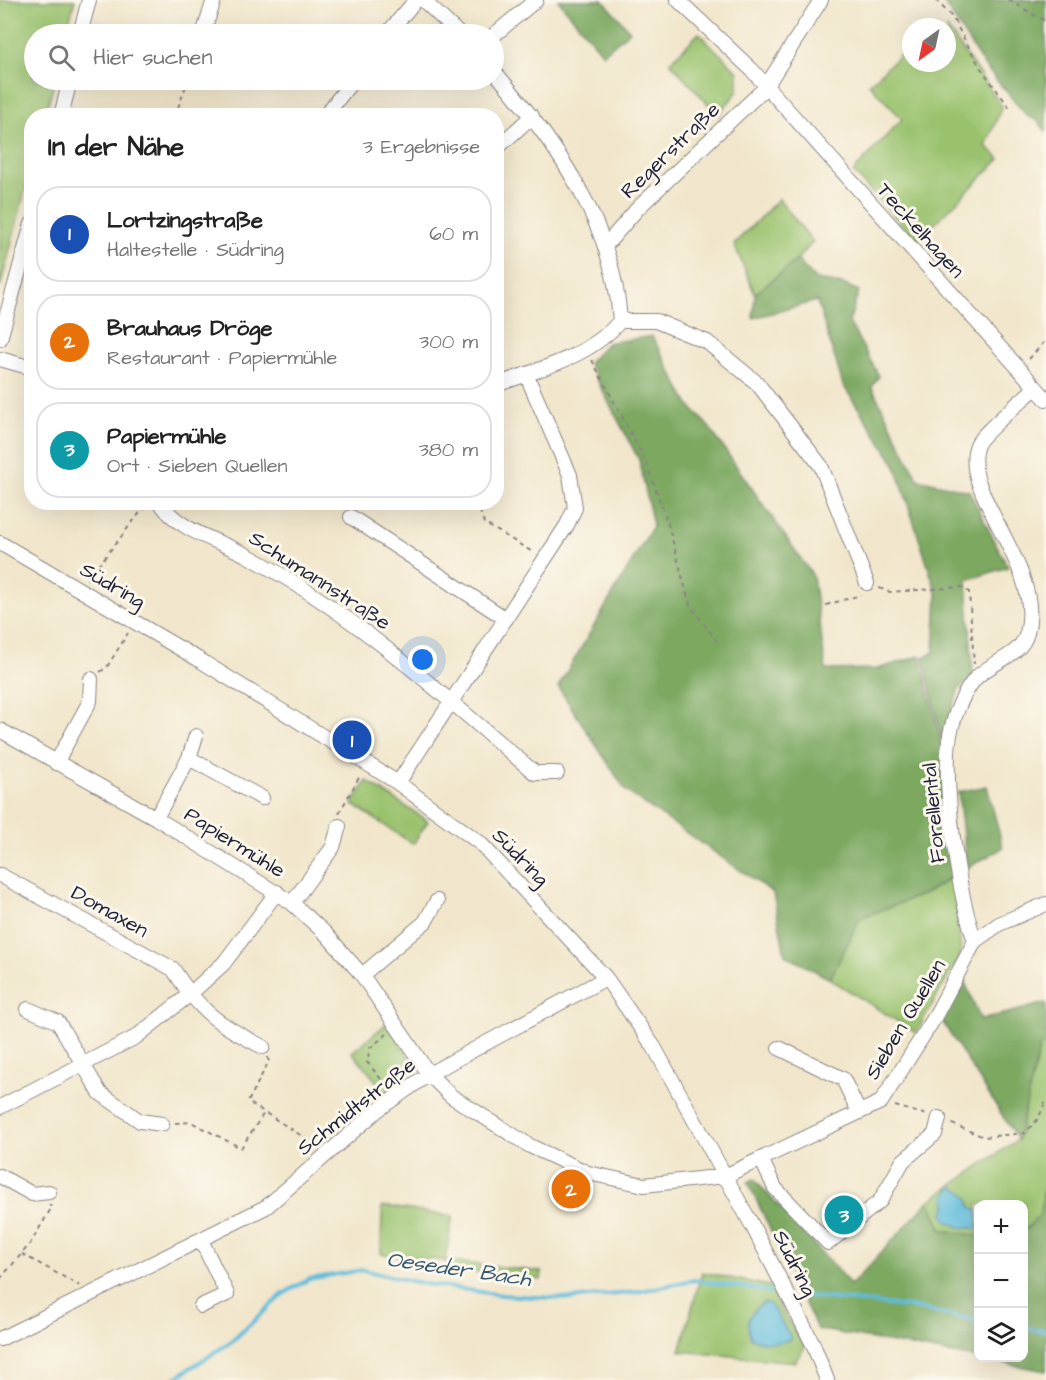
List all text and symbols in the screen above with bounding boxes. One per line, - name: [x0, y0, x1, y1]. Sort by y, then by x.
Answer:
- north arrow: [902, 18, 956, 72]
- search box: [24, 24, 504, 90]
- icon: search: [45, 41, 78, 74]
- text: Hier suchen: [93, 42, 212, 73]
- street label: Regerstraße: [614, 96, 728, 207]
- text: In der Nähe: [48, 129, 184, 165]
- text: 3 Ergebnisse: [363, 133, 480, 161]
- street label: Teckelhagen: [869, 176, 971, 286]
- text: Lortzingstraße: [107, 205, 263, 236]
- text: 1: [68, 220, 71, 248]
- text: 60 m: [429, 220, 478, 248]
- text: Haltestelle · Südring: [107, 236, 284, 264]
- text: Brauhaus Dröge: [107, 313, 272, 344]
- text: 2: [64, 328, 75, 356]
- text: 300 m: [419, 328, 478, 356]
- text: Restaurant · Papiermühle: [107, 344, 337, 372]
- text: Papiermühle: [107, 421, 226, 452]
- text: 3: [64, 436, 75, 464]
- text: 380 m: [419, 436, 478, 464]
- text: Ort · Sieben Quellen: [107, 452, 287, 480]
- street label: Schumannstraße: [243, 524, 396, 637]
- street label: Südring: [74, 555, 151, 618]
- your location: [408, 645, 437, 674]
- pin: 1: [332, 718, 372, 762]
- street label: Forellental: [915, 762, 952, 864]
- street label: Papiermühle: [178, 800, 291, 886]
- street label: Südring: [484, 822, 556, 894]
- street label: Domaxen: [66, 878, 154, 945]
- street label: Sieben Quellen: [858, 954, 953, 1085]
- street label: Schmidtstraße: [291, 1051, 422, 1162]
- pin: 2: [552, 1166, 590, 1212]
- pin: 3: [824, 1192, 864, 1238]
- map controls: [974, 1200, 1028, 1362]
- button: +: [974, 1200, 1028, 1254]
- street label: Südring: [764, 1225, 824, 1303]
- water label: Oeseder Bach: [385, 1244, 534, 1295]
- button: −: [974, 1254, 1028, 1308]
- button: layers: [974, 1308, 1028, 1362]

